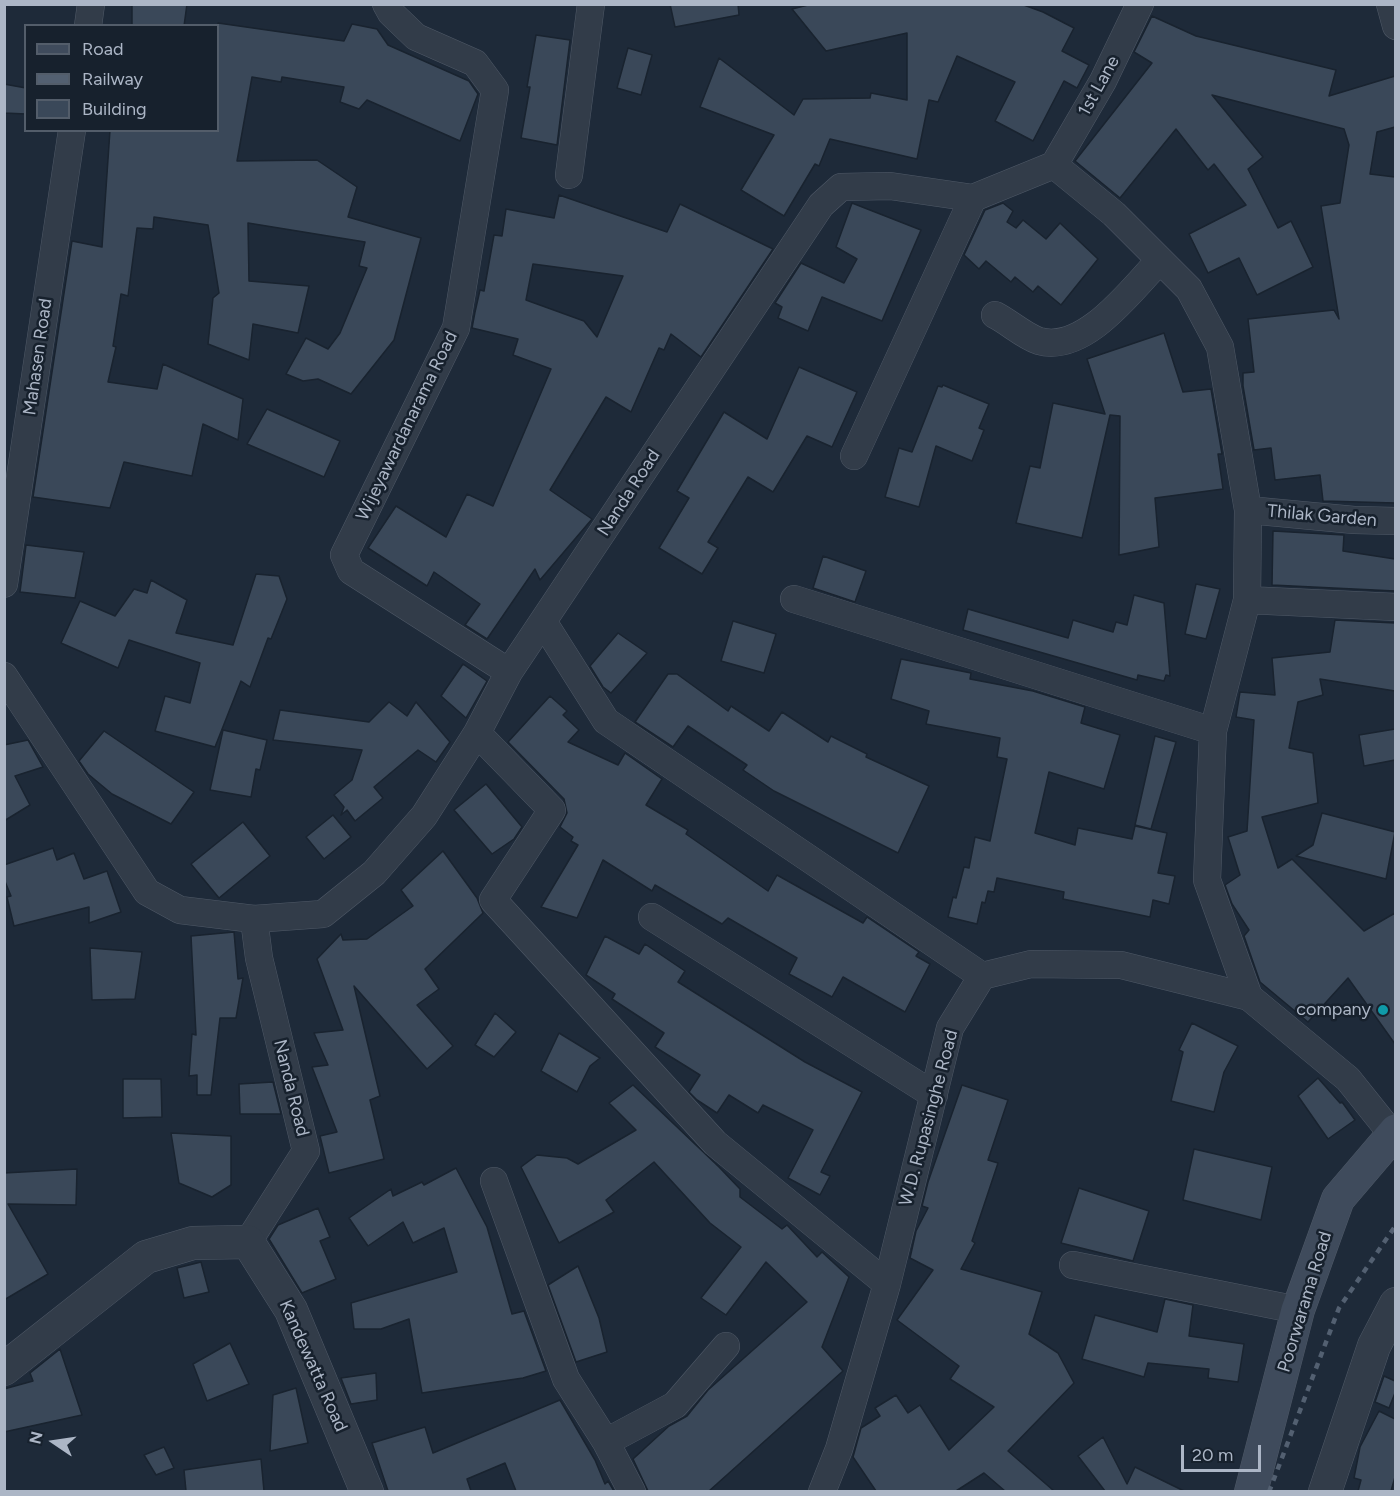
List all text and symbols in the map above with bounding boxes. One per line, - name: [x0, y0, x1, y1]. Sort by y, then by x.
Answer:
- legend: [24, 24, 219, 132]
- text: Road: [82, 38, 123, 60]
- street label: 1st Lane: [1074, 52, 1124, 120]
- text: Railway: [82, 68, 143, 90]
- text: Building: [82, 98, 147, 120]
- street label: Mahasen Road: [19, 297, 57, 417]
- street label: Wijeyawardanarama Road: [352, 328, 462, 524]
- street label: Nanda Road: [593, 446, 665, 540]
- street label: Thilak Garden: [1266, 500, 1378, 532]
- place label: company: [1296, 999, 1371, 1021]
- marker: company: [1376, 1003, 1390, 1017]
- street label: W.D. Rupasinghe Road: [895, 1027, 963, 1209]
- street label: Nanda Road: [269, 1037, 313, 1139]
- street label: Poorwarama Road: [1273, 1229, 1337, 1375]
- street label: Kandewatta Road: [274, 1297, 352, 1435]
- north arrow: [24, 1412, 84, 1472]
- text: N: [25, 1430, 47, 1446]
- scale bar: [1184, 1433, 1264, 1471]
- text: 20 m: [1192, 1444, 1233, 1466]

